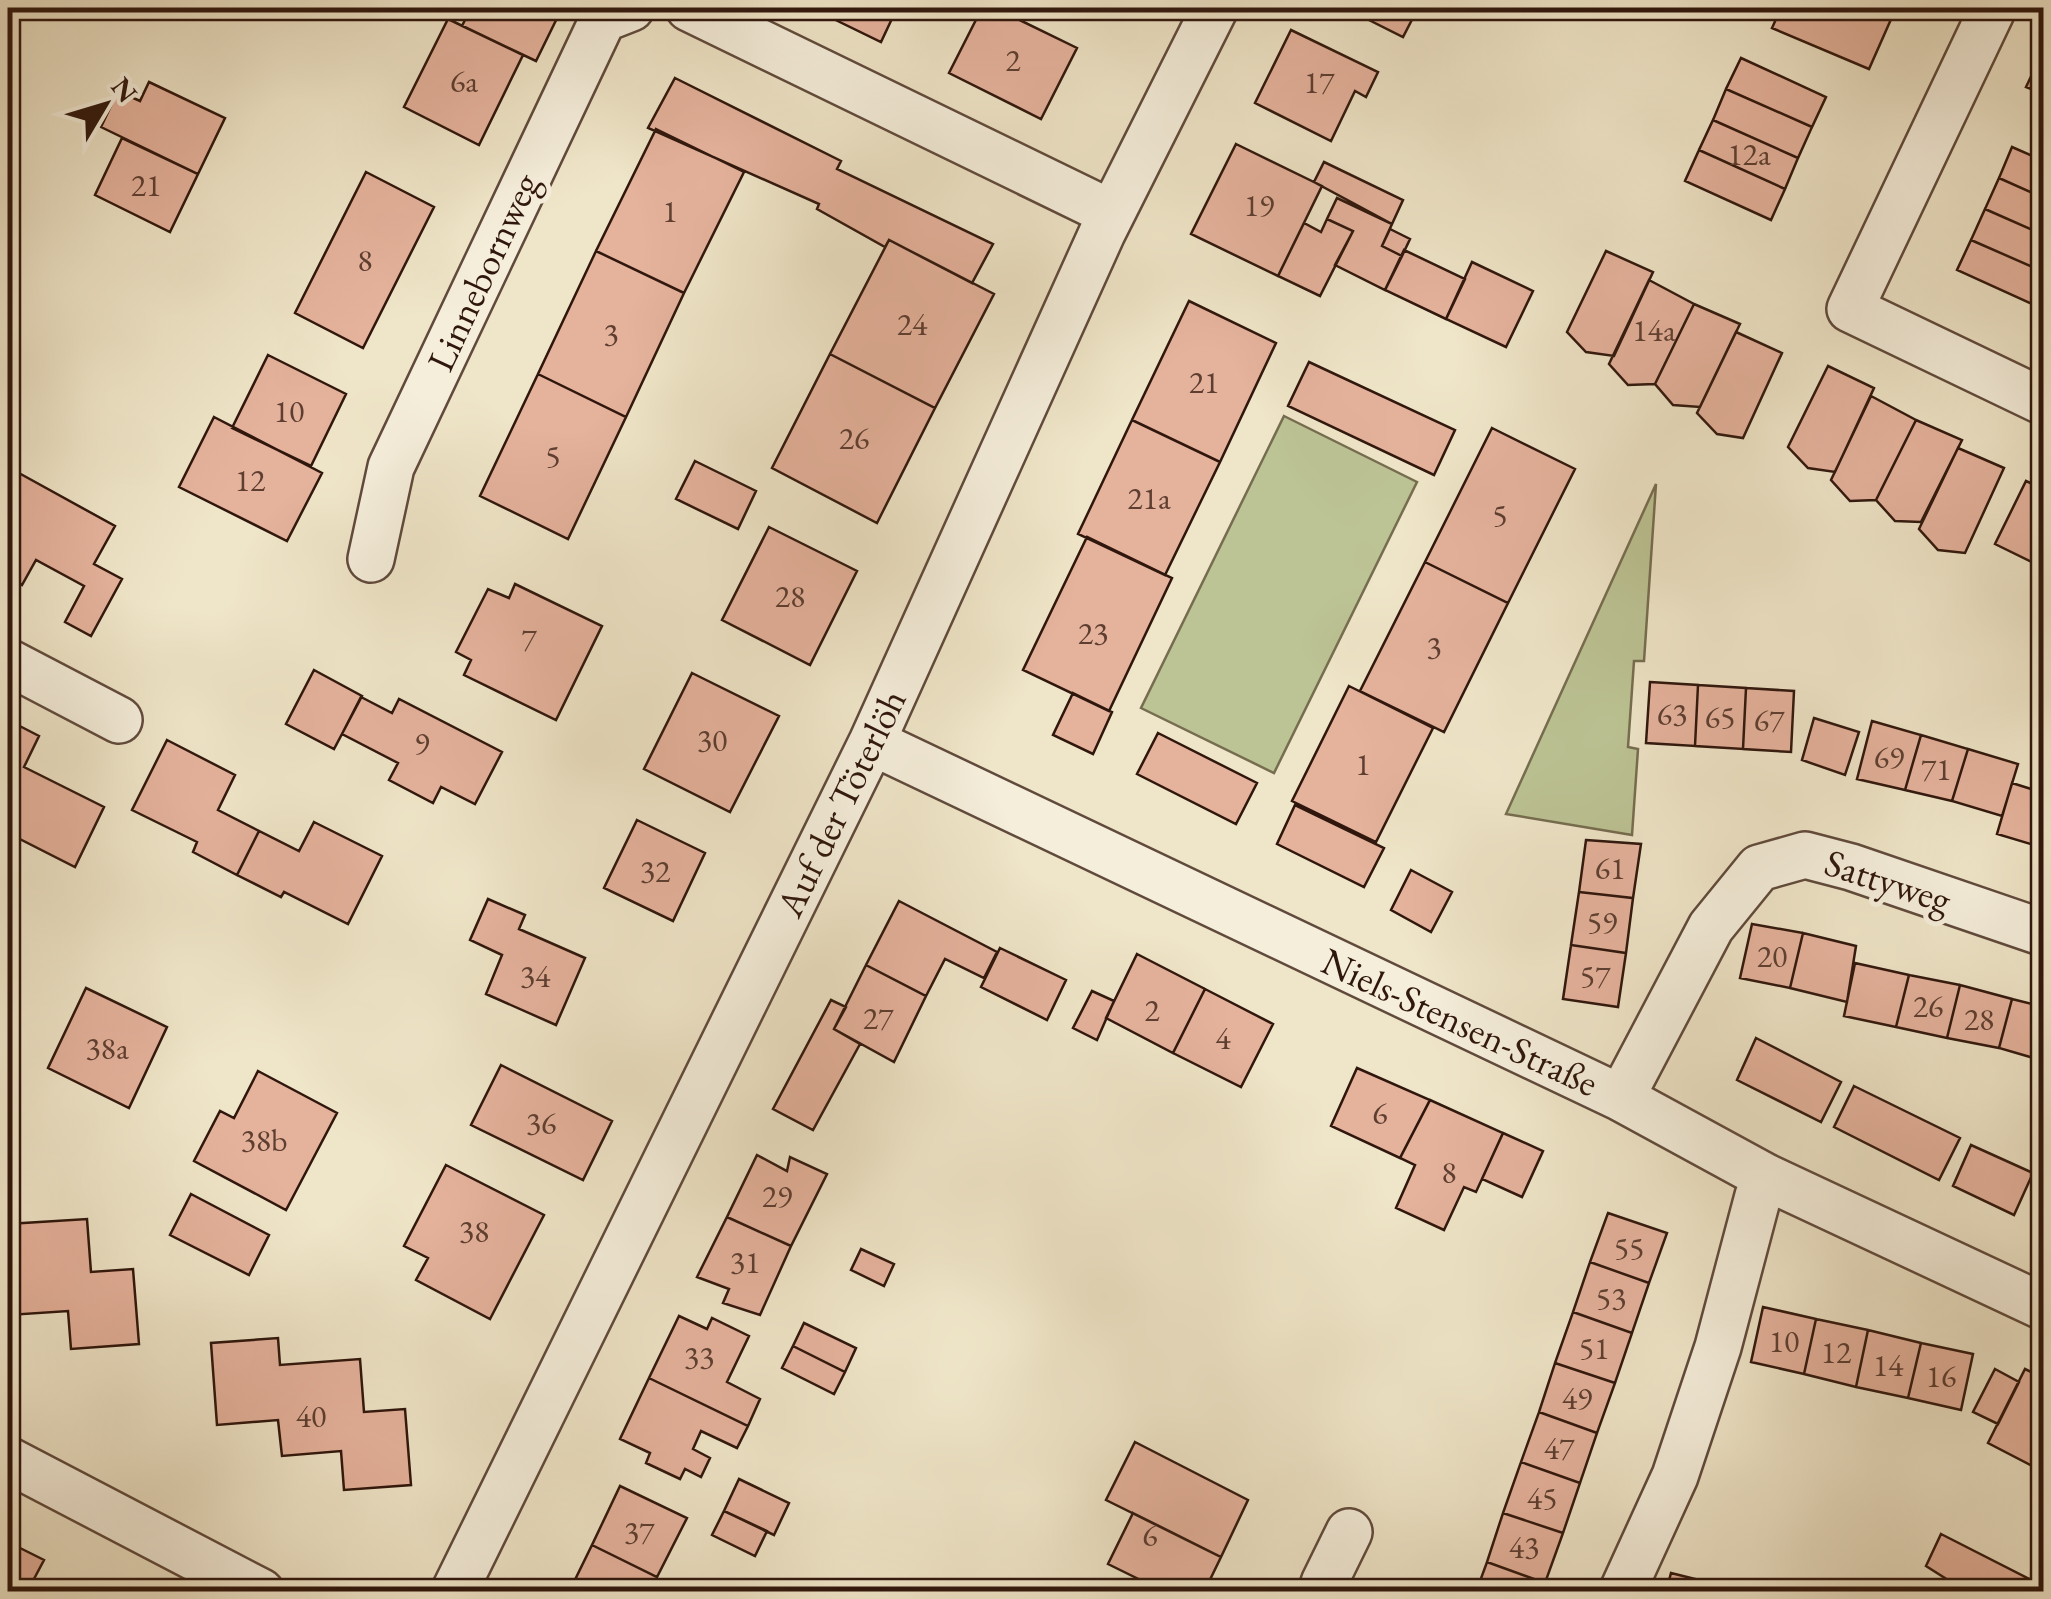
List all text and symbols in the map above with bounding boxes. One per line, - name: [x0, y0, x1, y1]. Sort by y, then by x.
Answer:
- house number: 2: [1005, 39, 1021, 81]
- north arrow: [55, 55, 155, 155]
- house number: 6a: [450, 60, 478, 102]
- house number: 17: [1304, 61, 1335, 103]
- text: N: [104, 70, 146, 110]
- house number: 12a: [1727, 133, 1771, 175]
- house number: 21: [131, 164, 161, 206]
- street label: Linnebornweg: [415, 164, 550, 379]
- house number: 19: [1244, 184, 1274, 226]
- house number: 1: [662, 190, 678, 232]
- house number: 8: [357, 239, 373, 281]
- house number: 24: [897, 303, 928, 345]
- house number: 14a: [1632, 309, 1676, 351]
- house number: 3: [603, 313, 619, 355]
- house number: 21: [1189, 361, 1219, 403]
- house number: 10: [274, 390, 304, 432]
- house number: 26: [839, 417, 869, 459]
- house number: 5: [545, 435, 561, 477]
- house number: 12: [235, 459, 266, 501]
- house number: 21a: [1127, 477, 1171, 519]
- house number: 5: [1492, 494, 1508, 536]
- house number: 28: [775, 575, 805, 617]
- house number: 23: [1078, 612, 1108, 654]
- house number: 7: [521, 618, 537, 660]
- house number: 3: [1426, 626, 1442, 668]
- street label: Auf der Töterlöh: [764, 681, 917, 925]
- house number: 63: [1657, 693, 1687, 735]
- house number: 65: [1705, 696, 1735, 738]
- house number: 67: [1754, 699, 1785, 741]
- house number: 30: [697, 719, 727, 761]
- house number: 9: [414, 722, 430, 764]
- house number: 69: [1874, 736, 1904, 778]
- house number: 1: [1355, 743, 1371, 785]
- house number: 71: [1921, 748, 1951, 790]
- street label: Sattyweg: [1819, 837, 1958, 924]
- house number: 61: [1595, 847, 1625, 889]
- house number: 32: [640, 850, 671, 892]
- house number: 59: [1587, 901, 1617, 943]
- house number: 20: [1757, 935, 1787, 977]
- street label: Niels-Stensen-Straße: [1314, 936, 1606, 1107]
- house number: 34: [520, 955, 551, 997]
- house number: 57: [1580, 955, 1611, 997]
- house number: 26: [1913, 985, 1943, 1027]
- house number: 2: [1144, 989, 1160, 1031]
- house number: 27: [863, 997, 894, 1039]
- house number: 28: [1964, 998, 1994, 1040]
- house number: 4: [1215, 1017, 1231, 1059]
- house number: 38a: [85, 1027, 129, 1069]
- house number: 6: [1372, 1092, 1388, 1134]
- house number: 36: [526, 1102, 556, 1144]
- house number: 38b: [240, 1119, 288, 1161]
- house number: 8: [1441, 1151, 1457, 1193]
- house number: 29: [762, 1175, 792, 1217]
- house number: 38: [459, 1210, 489, 1252]
- house number: 55: [1614, 1227, 1644, 1269]
- house number: 31: [730, 1241, 760, 1283]
- house number: 53: [1596, 1277, 1626, 1319]
- house number: 10: [1769, 1320, 1799, 1362]
- house number: 51: [1579, 1327, 1609, 1369]
- house number: 12: [1821, 1331, 1852, 1373]
- house number: 33: [684, 1336, 714, 1378]
- house number: 14: [1873, 1344, 1904, 1386]
- house number: 16: [1926, 1355, 1956, 1397]
- house number: 49: [1562, 1377, 1592, 1419]
- house number: 40: [296, 1395, 326, 1437]
- house number: 47: [1544, 1427, 1575, 1469]
- house number: 45: [1527, 1477, 1557, 1519]
- house number: 37: [624, 1511, 655, 1553]
- house number: 6: [1142, 1514, 1158, 1556]
- house number: 43: [1509, 1526, 1539, 1568]

